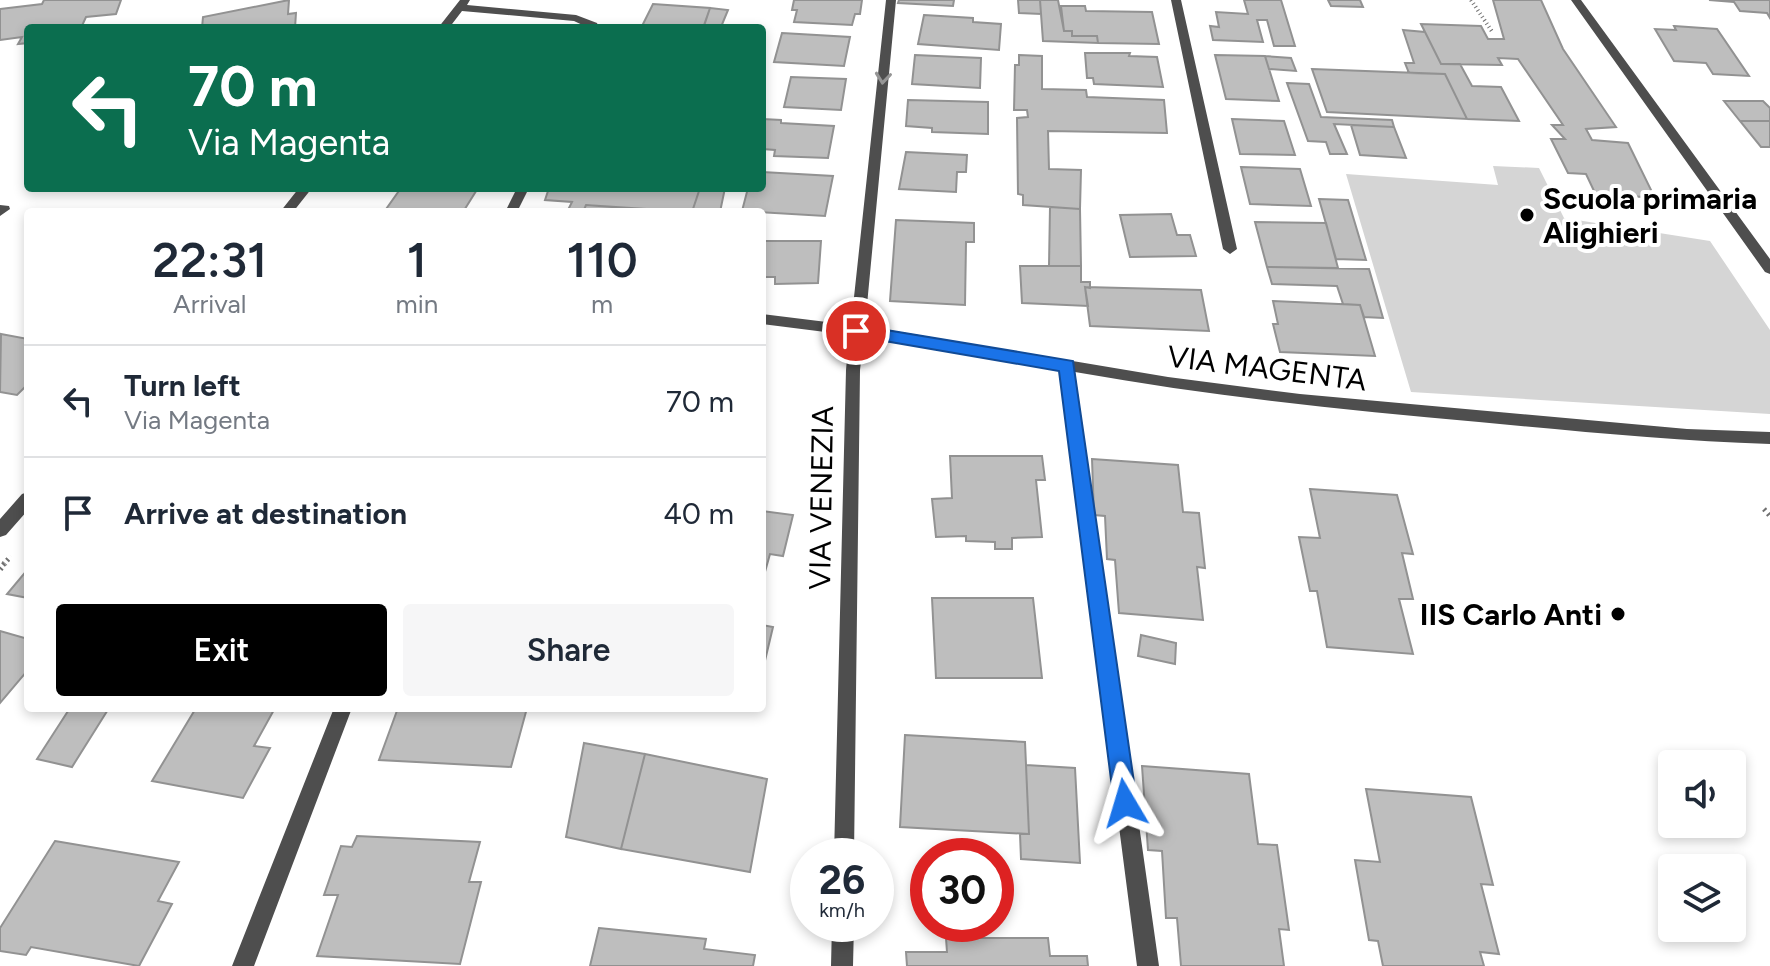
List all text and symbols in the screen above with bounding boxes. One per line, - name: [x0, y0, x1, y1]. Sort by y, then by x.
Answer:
- text: 70 m: [188, 53, 318, 120]
- icon: left: [56, 56, 160, 160]
- one-way arrow: [874, 71, 891, 84]
- text: Via Magenta: [188, 121, 390, 164]
- place label: Scuola primaria Alighieri: [1543, 180, 1757, 251]
- marker: Scuola primaria Alighieri: [1518, 206, 1536, 224]
- text: 22:31: [152, 231, 267, 289]
- text: 1: [407, 231, 427, 289]
- text: 110: [566, 231, 638, 289]
- text: Arrival: [173, 288, 246, 320]
- text: min: [396, 288, 438, 320]
- text: m: [591, 288, 613, 320]
- pin: [822, 297, 890, 365]
- icon: arrive: [834, 309, 878, 353]
- street label: VIA MAGENTA: [1165, 337, 1369, 399]
- text: Turn left: [124, 367, 241, 404]
- icon: left: [56, 379, 100, 423]
- text: 70 m: [666, 383, 734, 420]
- text: Via Magenta: [124, 404, 270, 436]
- street label: VIA VENEZIA: [801, 405, 841, 590]
- icon: arrive: [56, 491, 100, 535]
- text: Arrive at destination: [124, 495, 407, 532]
- text: 40 m: [663, 495, 734, 532]
- place label: IIS Carlo Anti: [1420, 596, 1602, 633]
- button: Exit: [56, 604, 387, 696]
- button: Share: [403, 604, 734, 696]
- marker: IIS Carlo Anti: [1609, 605, 1627, 623]
- map controls: [1658, 750, 1746, 942]
- button: sound: [1658, 750, 1746, 838]
- position arrow: [1083, 761, 1167, 845]
- speed limit sign: 30: [910, 838, 1014, 942]
- button: layers: [1658, 854, 1746, 942]
- text: 26: [819, 856, 865, 904]
- text: km/h: [819, 898, 865, 922]

